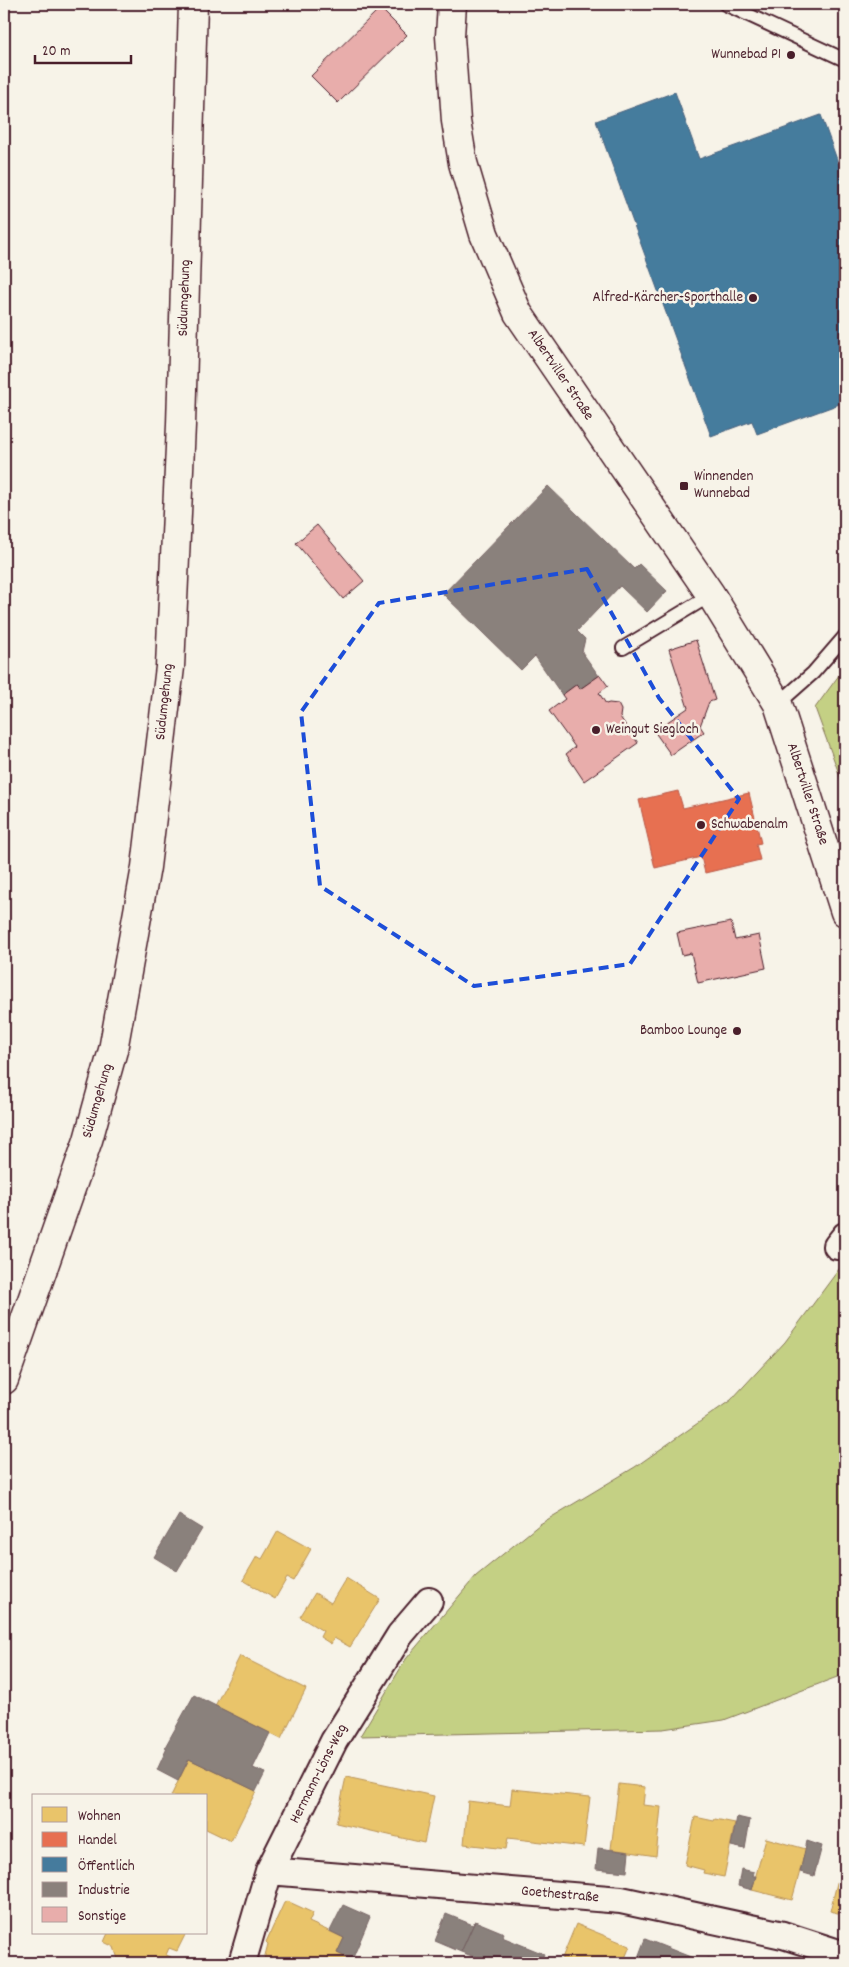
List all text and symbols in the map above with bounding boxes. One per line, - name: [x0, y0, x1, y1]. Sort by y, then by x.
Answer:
- scale bar: [35, 32, 131, 64]
- text: 20 m: [42, 41, 70, 63]
- place label: Wunnebad P1: [711, 44, 781, 66]
- marker: Wunnebad P1: [785, 49, 797, 61]
- street label: Südumgehung: [173, 259, 197, 337]
- place label: Alfred-Kärcher-Sporthalle: [593, 287, 743, 309]
- marker: Alfred-Kärcher-Sporthalle: [747, 292, 759, 304]
- street label: Albertviller Straße: [521, 325, 599, 425]
- place label: Winnenden Wunnebad: [694, 466, 753, 505]
- marker: Winnenden Wunnebad: [678, 480, 690, 492]
- street label: Südumgehung: [150, 663, 180, 741]
- place label: Weingut Siegloch: [606, 719, 699, 741]
- marker: Weingut Siegloch: [590, 724, 602, 736]
- street label: Albertviller Straße: [780, 740, 834, 848]
- place label: Schwabenalm: [711, 814, 788, 836]
- marker: Schwabenalm: [695, 819, 707, 831]
- place label: Bamboo Lounge: [640, 1020, 727, 1042]
- marker: Bamboo Lounge: [731, 1025, 743, 1037]
- street label: Südumgehung: [77, 1061, 119, 1141]
- street label: Hermann-Löns-Weg: [284, 1720, 354, 1828]
- legend: [32, 1794, 208, 1934]
- text: Wohnen: [78, 1806, 121, 1828]
- text: Handel: [78, 1830, 117, 1852]
- text: Öffentlich: [78, 1856, 135, 1878]
- text: Industrie: [78, 1880, 130, 1902]
- street label: Goethestraße: [520, 1881, 600, 1909]
- text: Sonstige: [78, 1906, 126, 1928]

